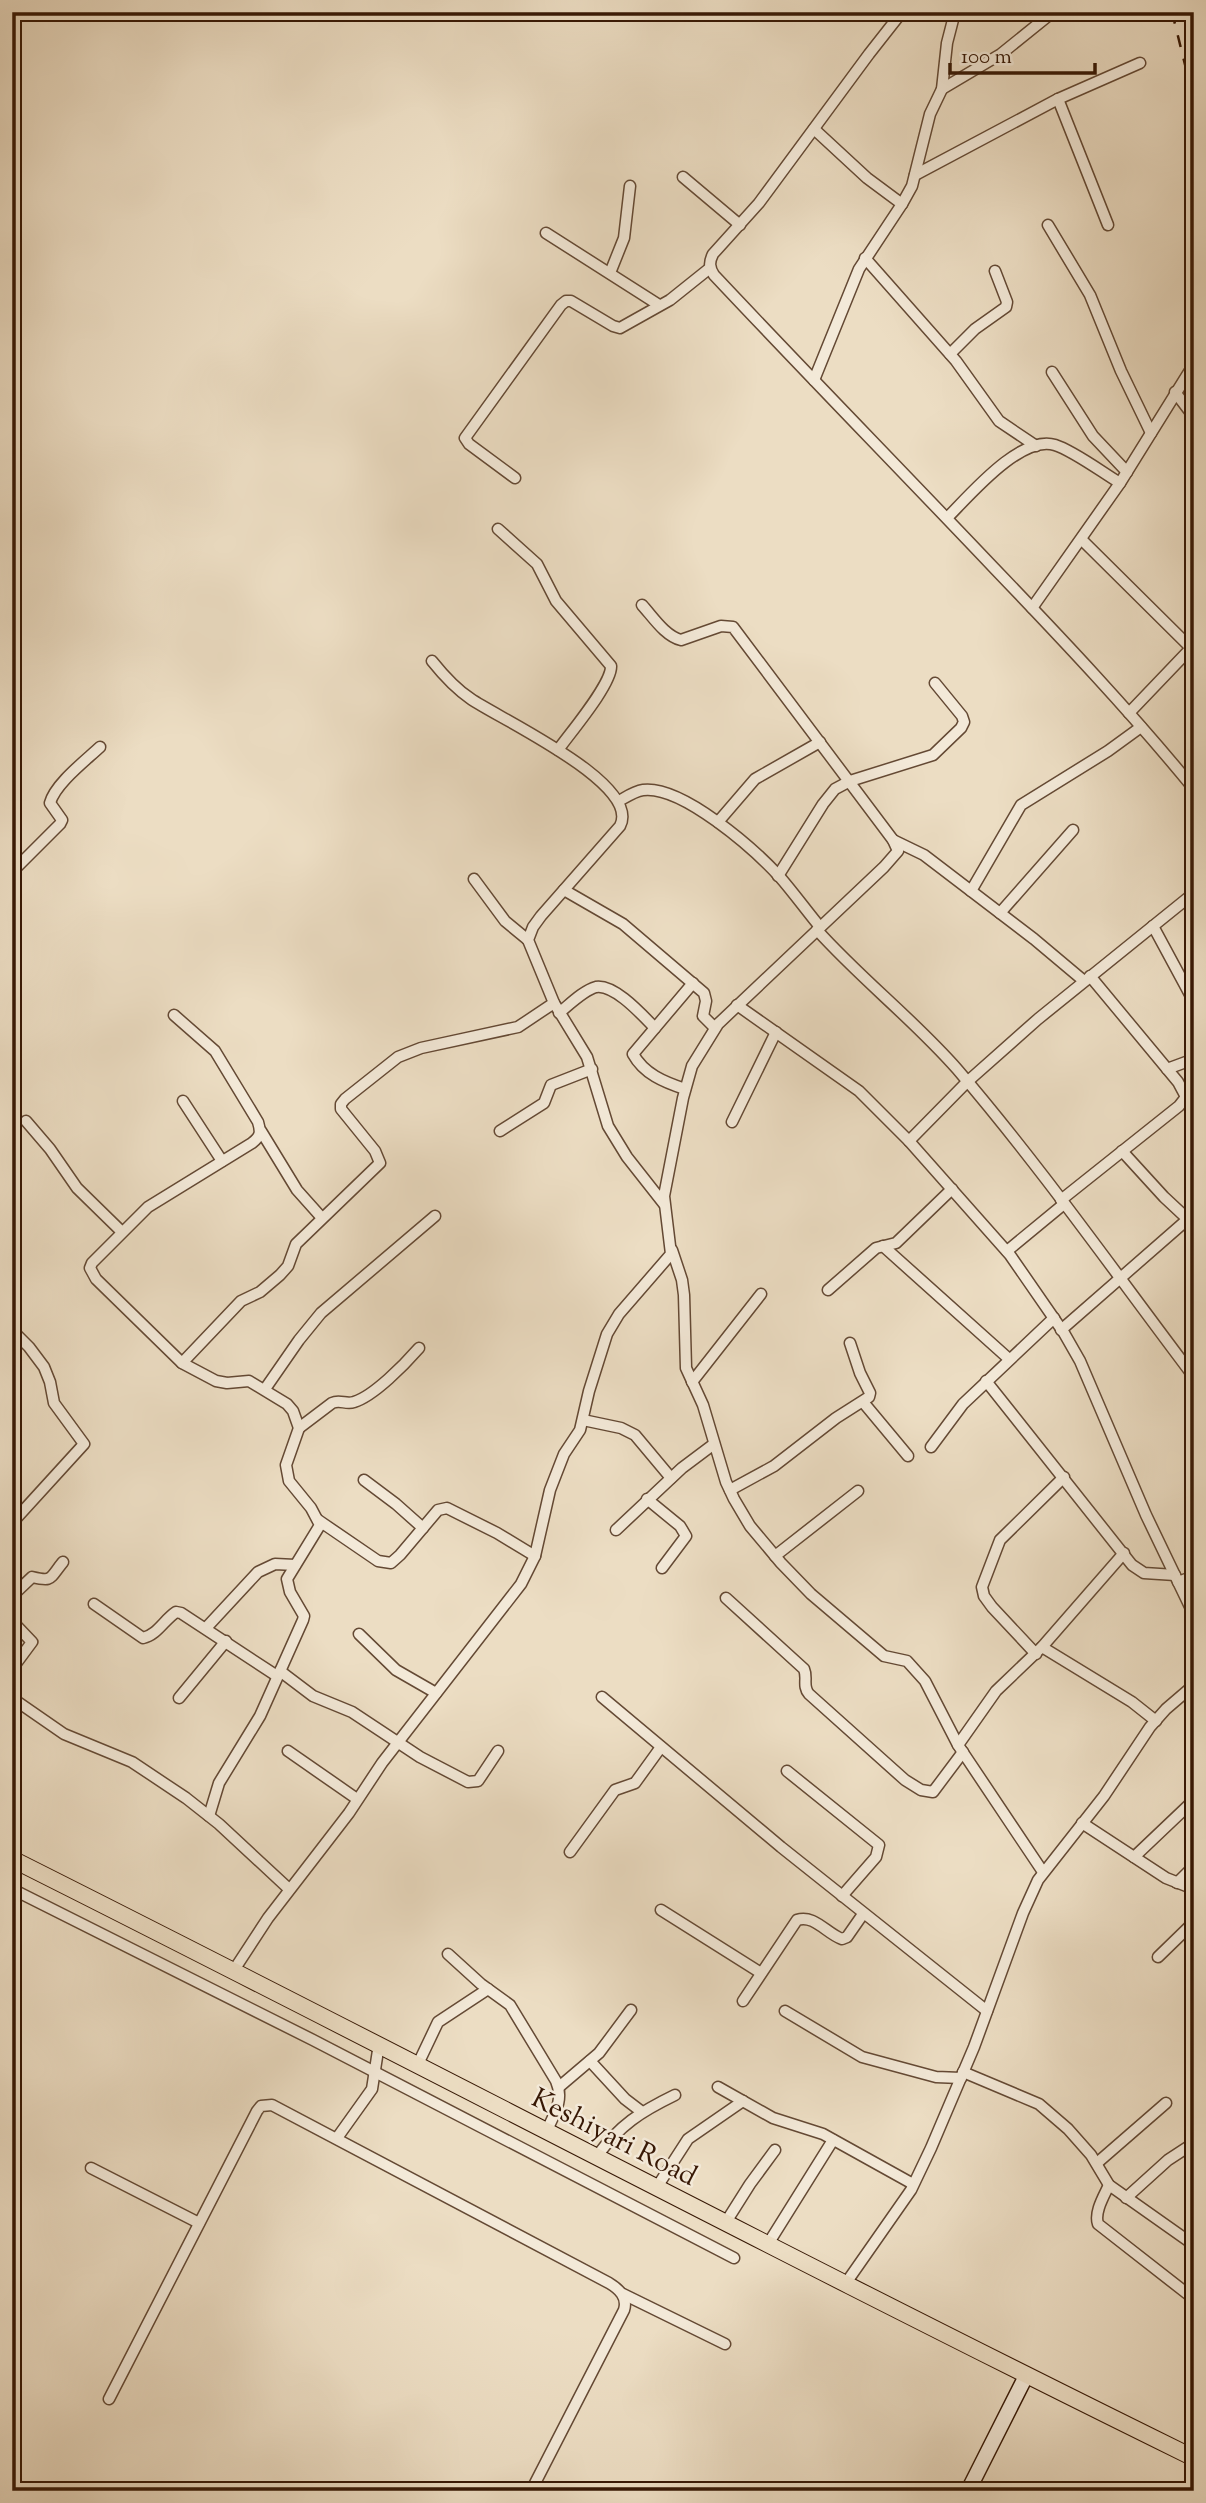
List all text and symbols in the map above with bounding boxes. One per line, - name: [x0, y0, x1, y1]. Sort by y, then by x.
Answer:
- scale bar: [950, 32, 1096, 76]
- text: 100 m: [961, 43, 1012, 73]
- street label: Keshiyari Road: [524, 2080, 704, 2198]

